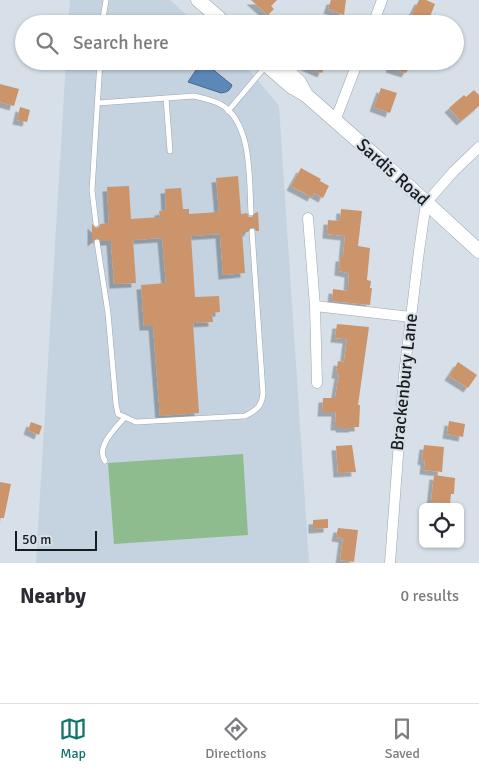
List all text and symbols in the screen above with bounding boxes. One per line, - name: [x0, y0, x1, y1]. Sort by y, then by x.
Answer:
- search box: [15, 15, 464, 70]
- icon: search: [33, 29, 61, 57]
- text: Search here: [73, 31, 169, 55]
- street label: Sardis Road: [352, 134, 434, 210]
- street label: Brackenbury Lane: [386, 312, 422, 452]
- map controls: [419, 503, 464, 548]
- button: locate: [419, 503, 464, 548]
- scale bar: [15, 528, 98, 551]
- text: 50 m: [22, 531, 51, 548]
- text: Nearby: [20, 583, 86, 609]
- text: 0 results: [400, 586, 459, 606]
- tab: Map: [59, 715, 87, 762]
- tab: Directions: [205, 715, 266, 762]
- tab: Saved: [385, 715, 420, 762]

